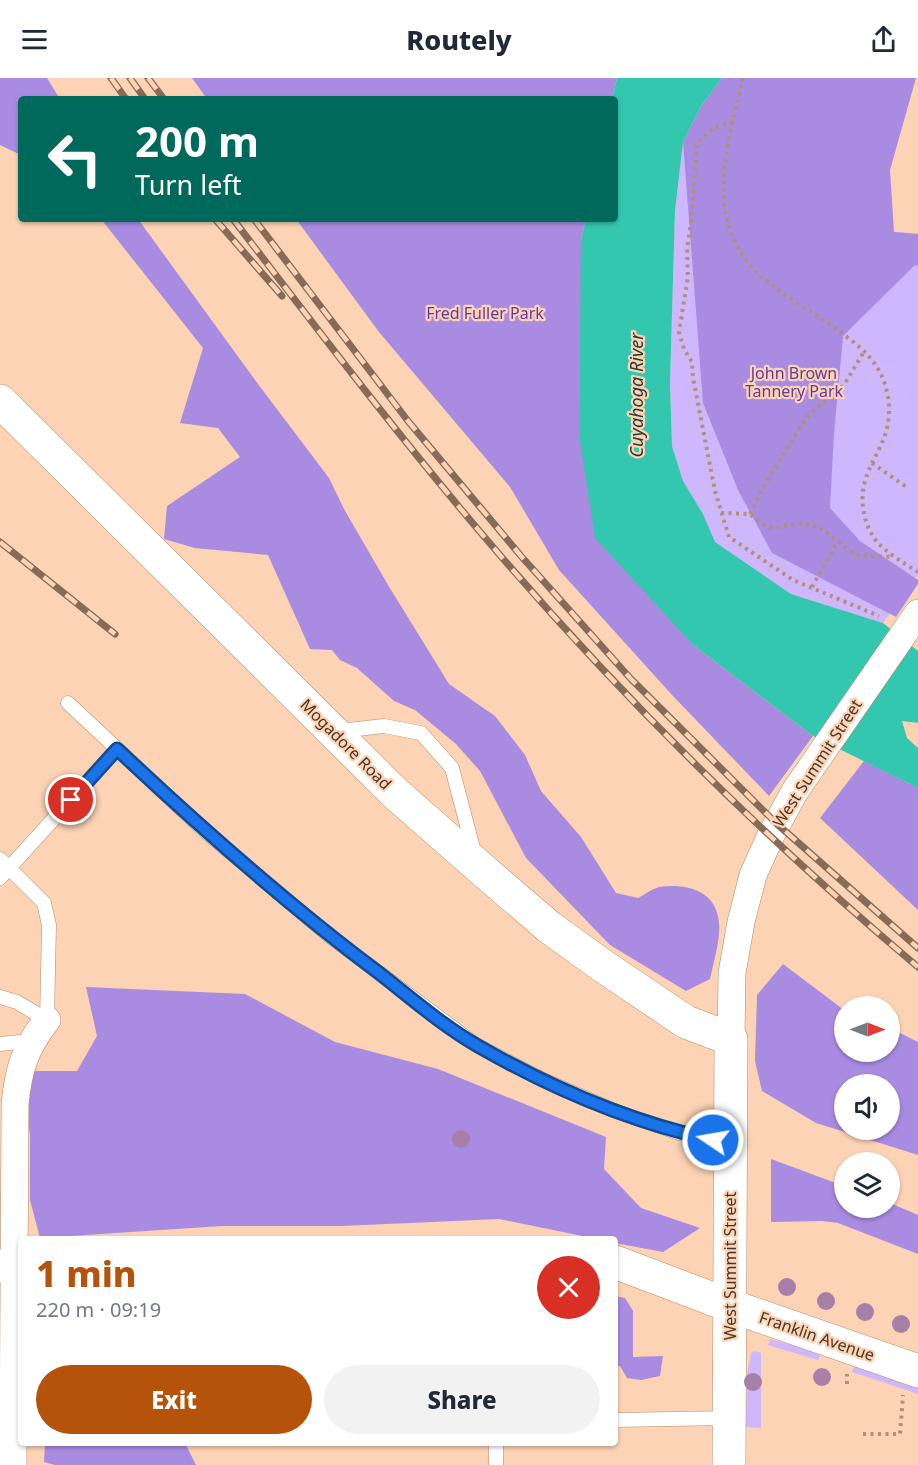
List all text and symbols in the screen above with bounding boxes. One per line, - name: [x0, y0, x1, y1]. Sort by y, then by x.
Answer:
- text: Routely: [406, 21, 512, 58]
- icon: menu: [18, 23, 51, 56]
- icon: share: [867, 23, 900, 56]
- text: 200 m: [135, 112, 259, 169]
- icon: left: [36, 120, 114, 198]
- text: Turn left: [135, 166, 241, 203]
- park label: Fred Fuller Park: [426, 302, 544, 324]
- water label: Cuyahoga River: [624, 332, 648, 458]
- park label: John Brown Tannery Park: [745, 362, 844, 402]
- street label: Mogadore Road: [296, 694, 396, 794]
- street label: West Summit Street: [767, 695, 867, 831]
- pin: [45, 774, 96, 825]
- icon: arrive: [54, 783, 87, 816]
- north arrow: [834, 996, 900, 1062]
- map controls: [834, 996, 900, 1218]
- button: sound: [834, 1074, 900, 1140]
- position arrow: [681, 1108, 745, 1172]
- button: layers: [834, 1152, 900, 1218]
- street label: West Summit Street: [719, 1192, 741, 1340]
- text: 1 min: [36, 1249, 137, 1298]
- button: close: [537, 1256, 600, 1319]
- text: 220 m · 09:19: [36, 1296, 161, 1323]
- street label: Franklin Avenue: [756, 1306, 878, 1366]
- button: Exit: [36, 1365, 312, 1434]
- button: Share: [324, 1365, 600, 1434]

